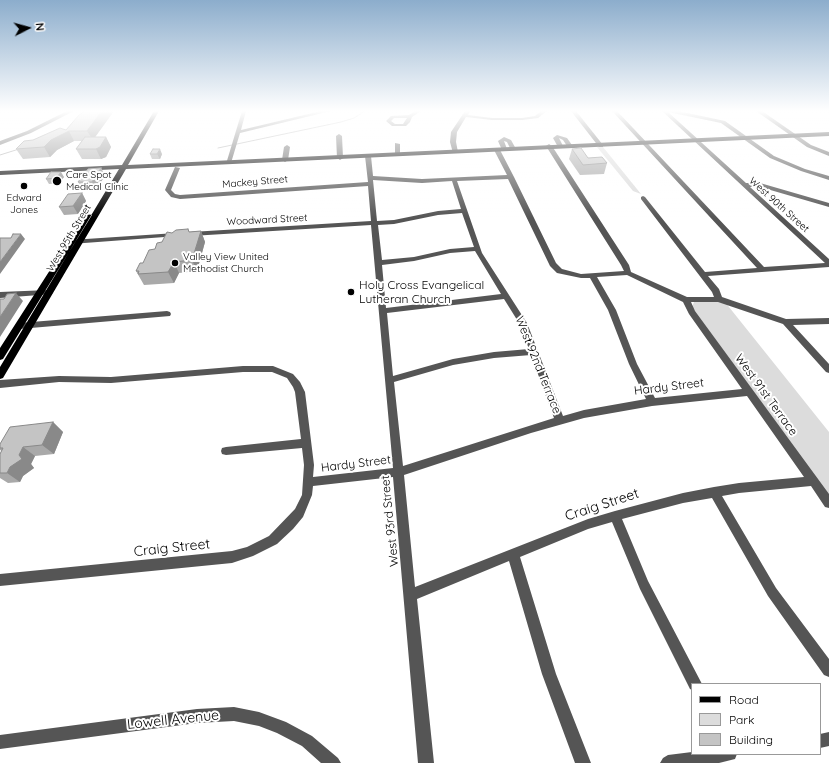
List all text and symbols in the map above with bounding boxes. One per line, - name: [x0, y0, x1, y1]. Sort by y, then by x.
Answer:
- north arrow: [8, 8, 48, 48]
- text: N: [33, 22, 47, 32]
- place label: Care Spot Medical Clinic: [66, 169, 128, 192]
- street label: Mackey Street: [222, 173, 288, 191]
- marker: Care Spot Medical Clinic: [51, 175, 63, 187]
- street label: West 90th Street: [747, 175, 811, 235]
- marker: Edward Jones: [19, 181, 29, 191]
- place label: Edward Jones: [7, 192, 41, 216]
- street label: West 95th Street: [44, 202, 94, 274]
- street label: Woodward Street: [226, 212, 308, 228]
- place label: Valley View United Methodist Church: [183, 251, 269, 274]
- marker: Valley View United Methodist Church: [170, 258, 180, 268]
- place label: Holy Cross Evangelical Lutheran Church: [359, 278, 484, 306]
- marker: Holy Cross Evangelical Lutheran Church: [346, 287, 356, 297]
- street label: West 92nd Terrace: [512, 314, 564, 416]
- street label: West 91st Terrace: [732, 351, 800, 439]
- street label: Hardy Street: [633, 376, 705, 398]
- street label: Hardy Street: [320, 453, 392, 475]
- street label: West 93rd Street: [378, 475, 402, 567]
- street label: Craig Street: [563, 485, 641, 525]
- street label: Craig Street: [133, 536, 211, 560]
- legend: [691, 683, 821, 755]
- text: Road: [729, 692, 759, 707]
- street label: Lowell Avenue: [126, 707, 220, 733]
- text: Park: [729, 712, 754, 727]
- text: Building: [729, 732, 773, 747]

